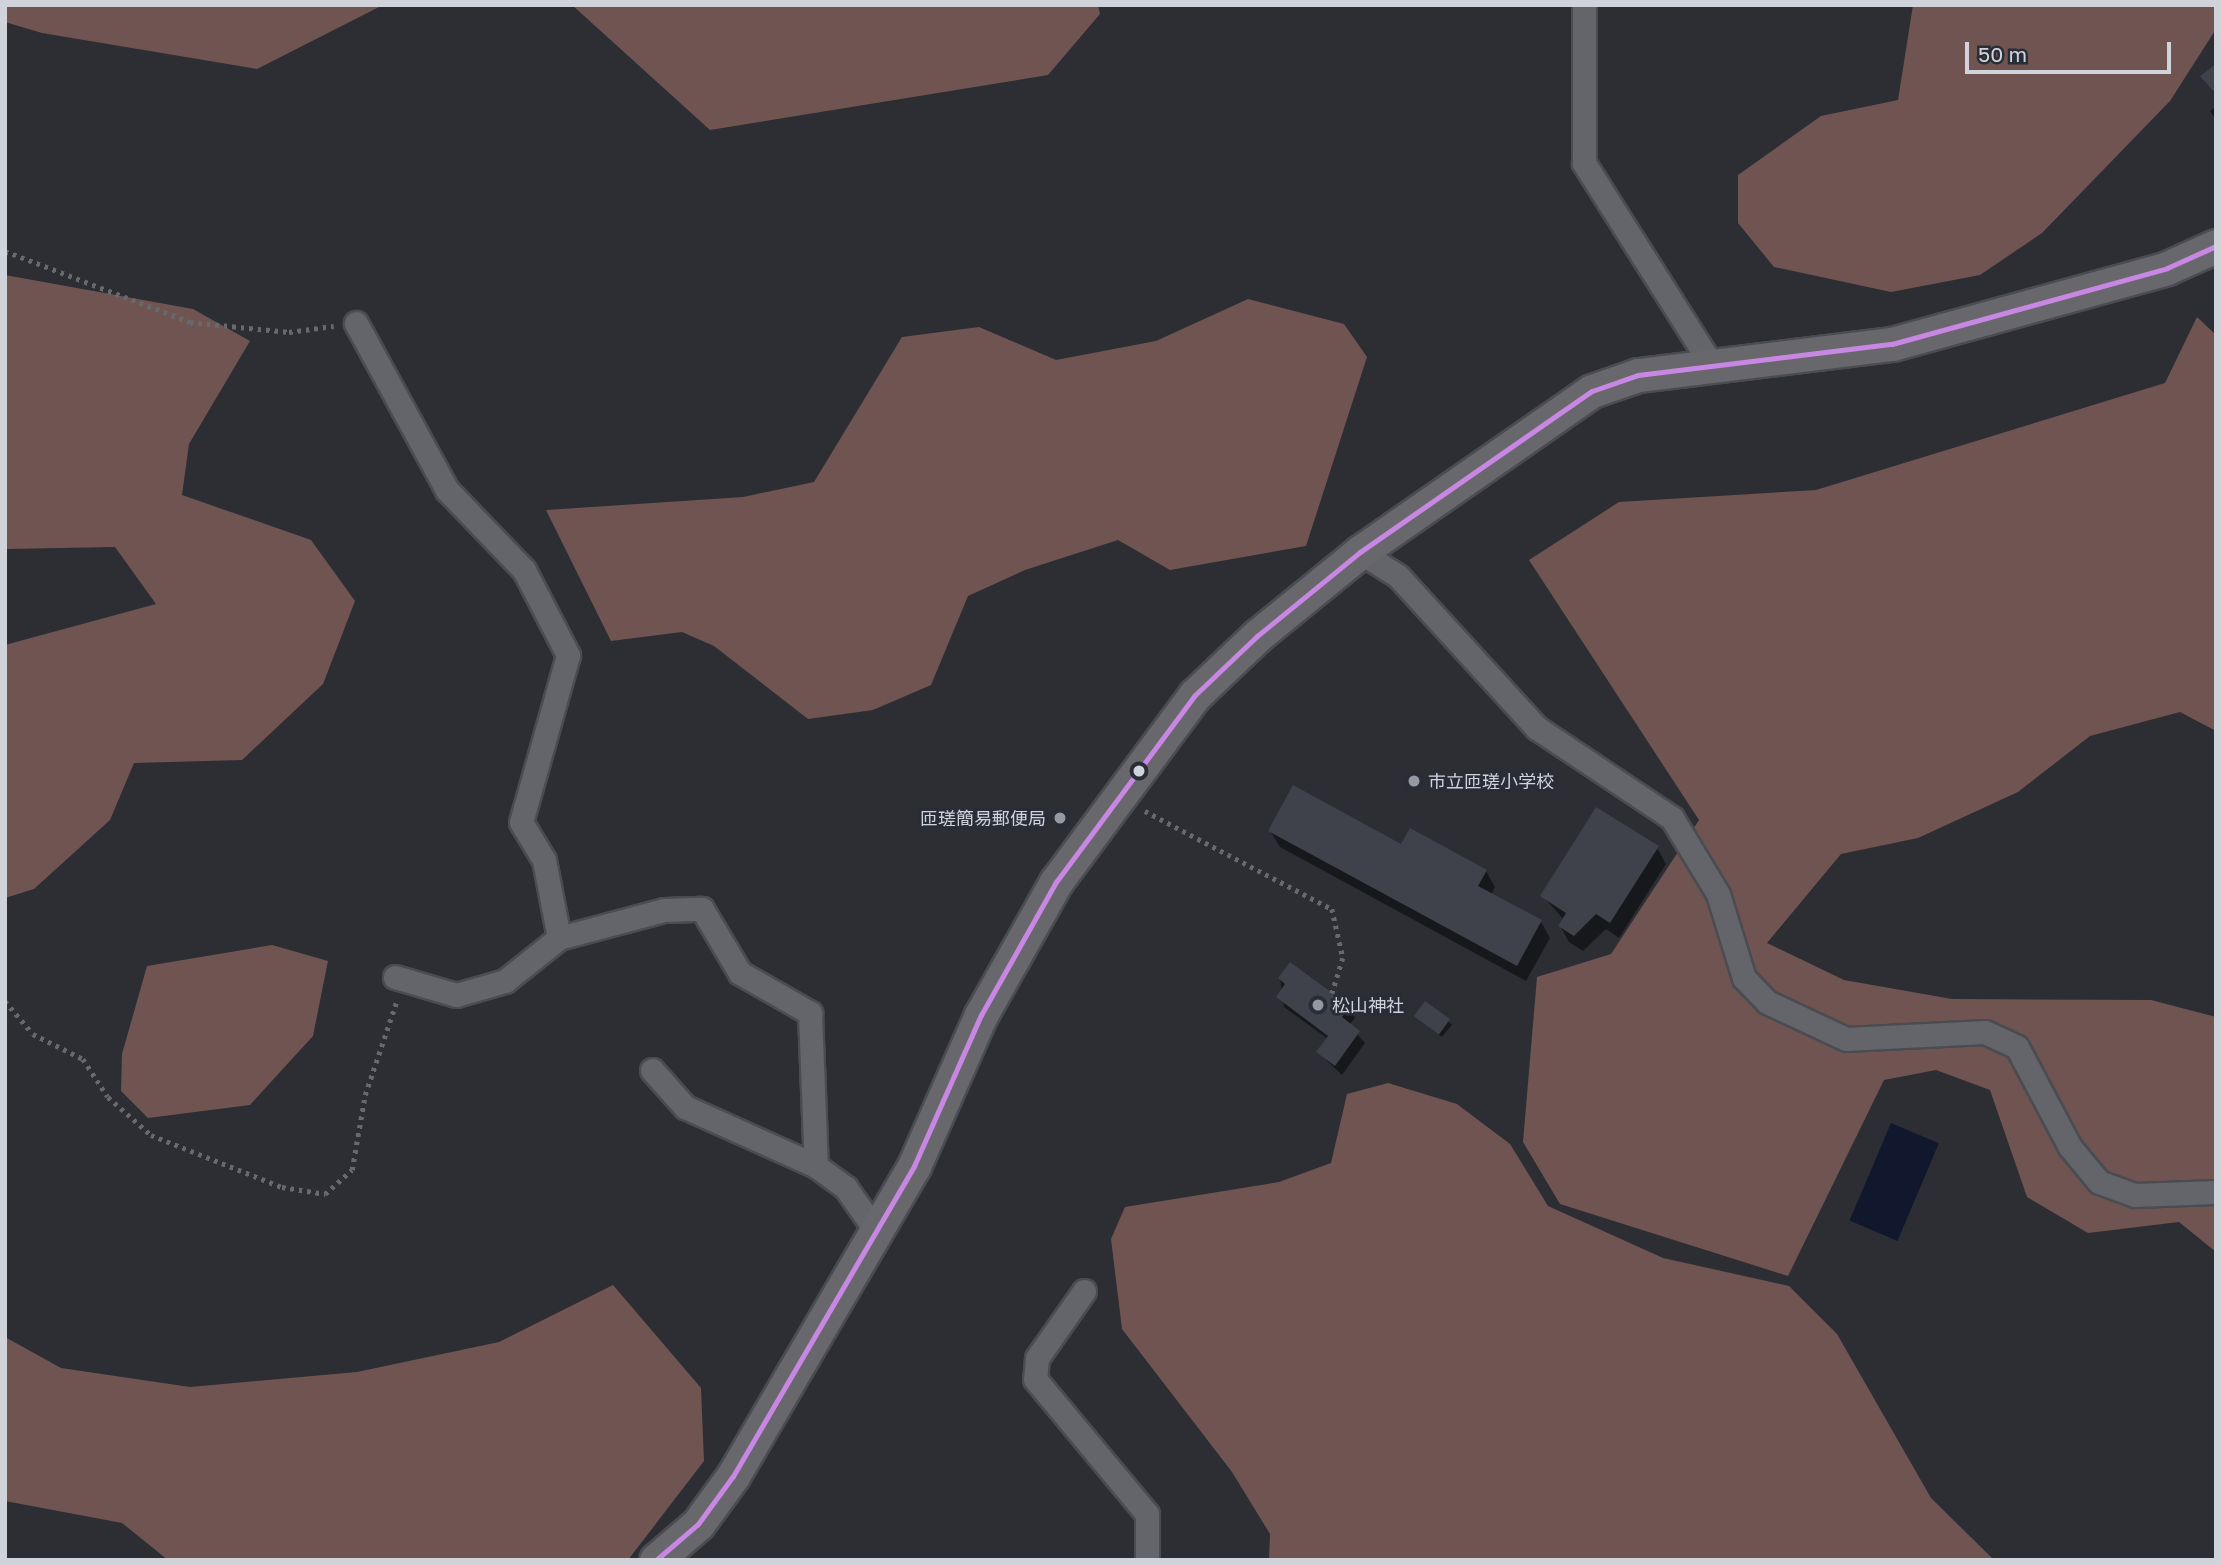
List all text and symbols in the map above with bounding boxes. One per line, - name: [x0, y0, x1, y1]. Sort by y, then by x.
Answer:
- scale bar: [1969, 28, 2176, 72]
- text: 50 m: [1978, 41, 2027, 67]
- unlabelled marker: [1132, 764, 1146, 778]
- place label: 市立匝瑳小学校: [1428, 770, 1554, 792]
- marker: 市立匝瑳小学校: [1406, 773, 1422, 789]
- place label: 匝瑳簡易郵便局: [920, 807, 1046, 829]
- marker: 匝瑳簡易郵便局: [1052, 810, 1068, 826]
- place label: 松山神社: [1332, 994, 1404, 1016]
- marker: 松山神社: [1310, 997, 1326, 1013]

